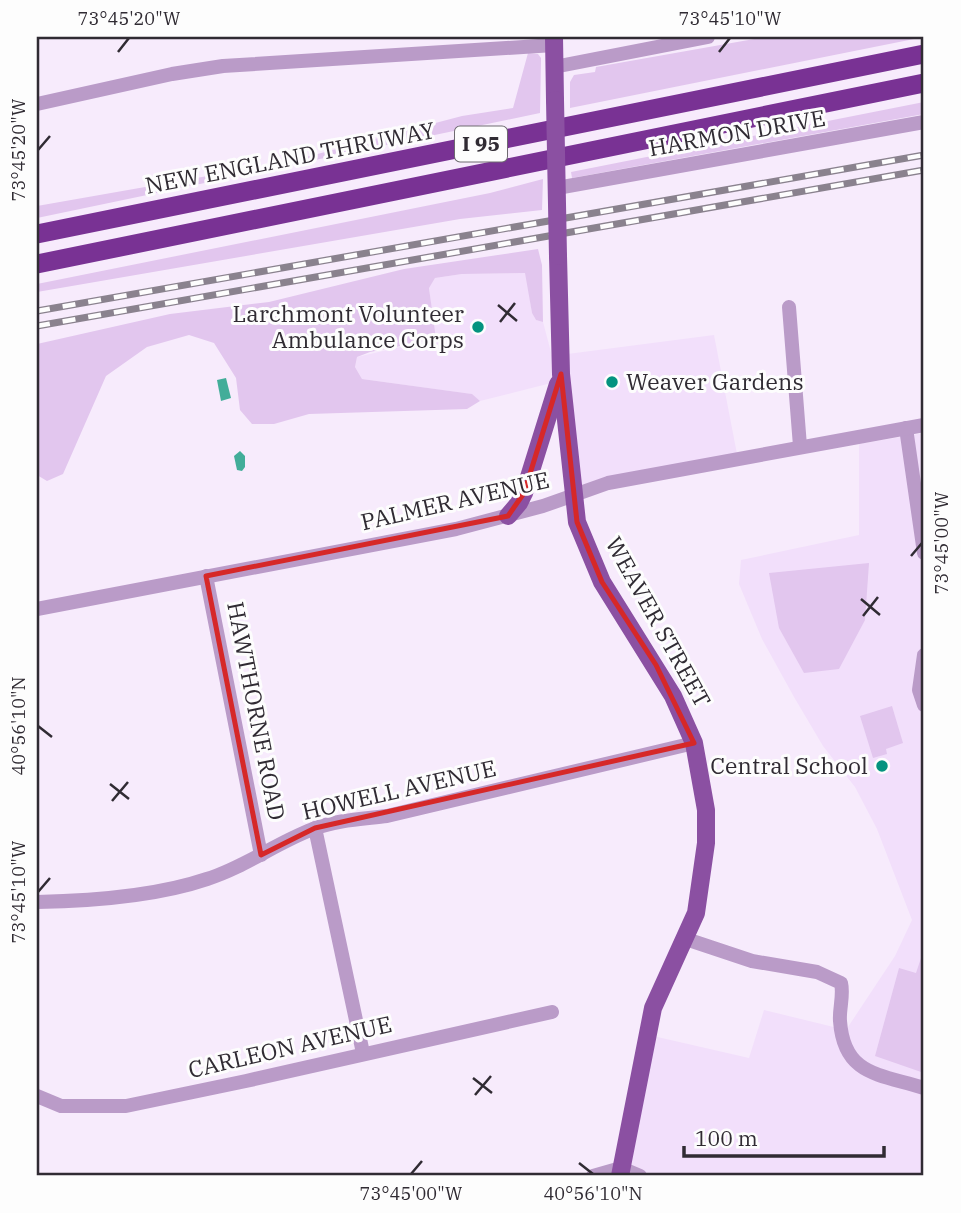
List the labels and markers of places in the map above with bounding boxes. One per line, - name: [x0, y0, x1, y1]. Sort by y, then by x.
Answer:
- place label: Larchmont Volunteer Ambulance Corps: [233, 298, 464, 354]
- marker: Larchmont Volunteer Ambulance Corps: [470, 319, 486, 335]
- place label: Weaver Gardens: [626, 366, 804, 396]
- marker: Weaver Gardens: [604, 374, 620, 390]
- place label: Central School: [710, 750, 868, 780]
- marker: Central School: [874, 758, 890, 774]

